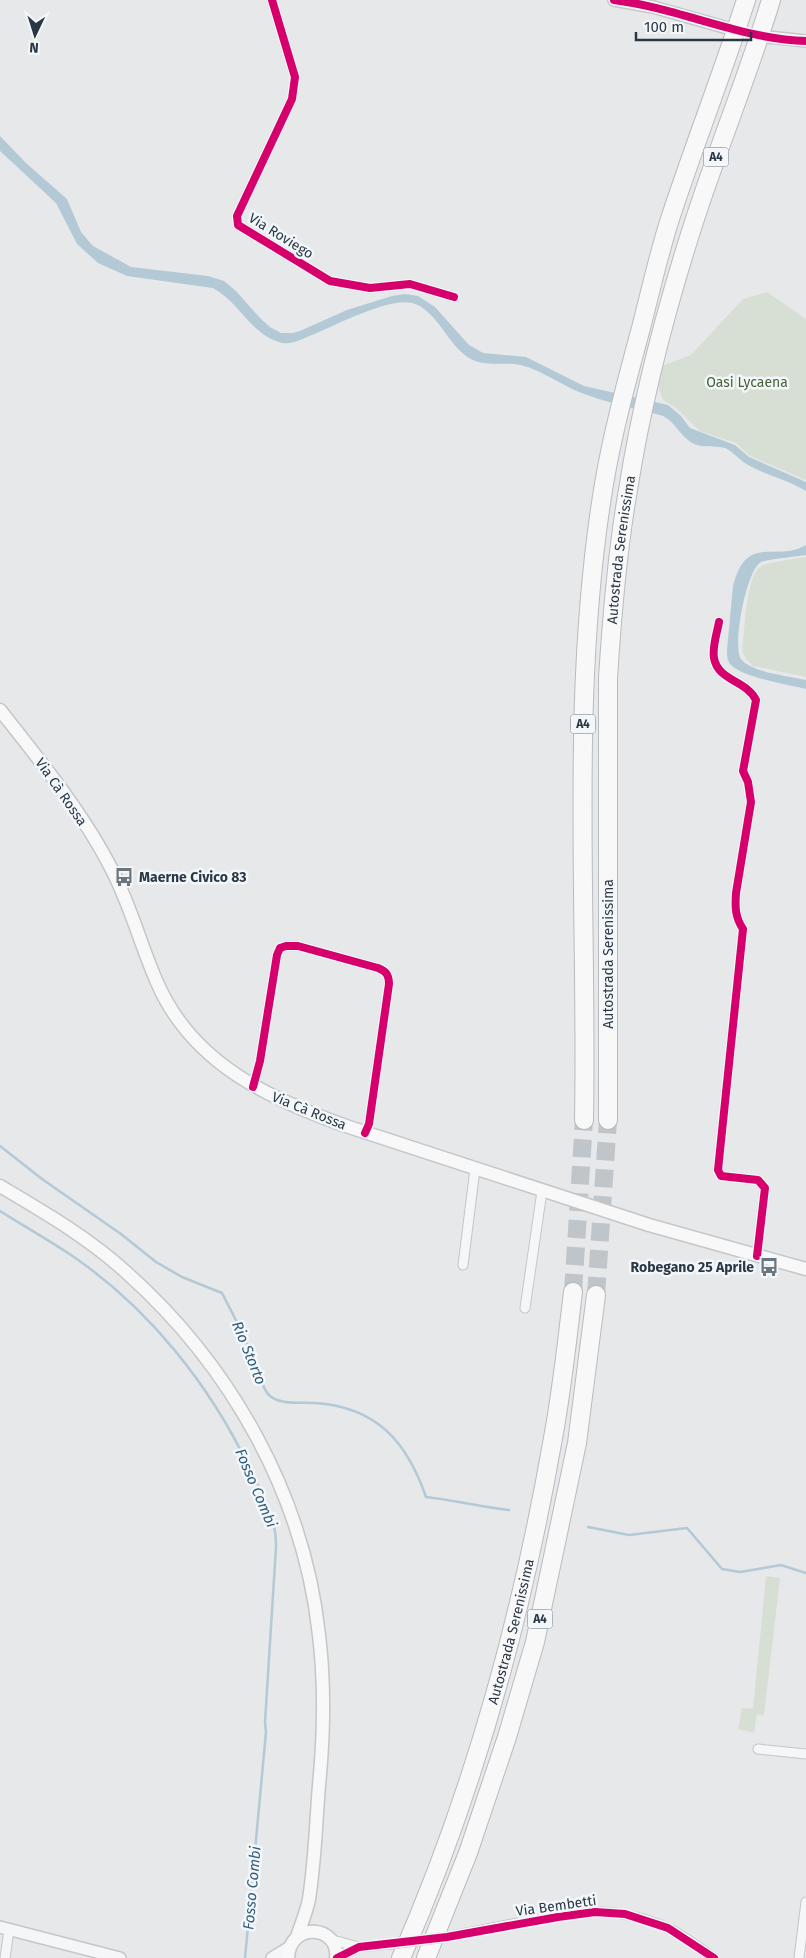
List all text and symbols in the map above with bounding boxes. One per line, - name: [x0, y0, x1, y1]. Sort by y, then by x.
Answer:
- north arrow: [10, 10, 60, 60]
- scale bar: [636, 10, 751, 42]
- text: 100 m: [644, 18, 684, 36]
- text: N: [29, 39, 39, 56]
- road number: A4: [704, 148, 728, 166]
- street label: Via Roviego: [245, 209, 317, 263]
- park label: Oasi Lycaena: [706, 374, 788, 391]
- street label: Autostrada Serenissima: [603, 474, 639, 625]
- road number: A4: [570, 714, 596, 734]
- street label: Via Cà Rossa: [31, 755, 91, 829]
- bus stop icon: Maerne Civico 83: [113, 866, 135, 888]
- place label: Maerne Civico 83: [139, 869, 247, 886]
- street label: Autostrada Serenissima: [600, 879, 617, 1029]
- street label: Via Cà Rossa: [269, 1088, 349, 1134]
- bus stop icon: Robegano 25 Aprile: [758, 1256, 780, 1278]
- place label: Robegano 25 Aprile: [631, 1259, 754, 1276]
- water label: Rio Storto: [228, 1319, 270, 1387]
- water label: Fosso Combi: [231, 1446, 281, 1530]
- street label: Autostrada Serenissima: [484, 1557, 537, 1706]
- road number: A4: [528, 1610, 552, 1628]
- water label: Fosso Combi: [239, 1845, 265, 1931]
- street label: Via Bembetti: [515, 1892, 597, 1920]

